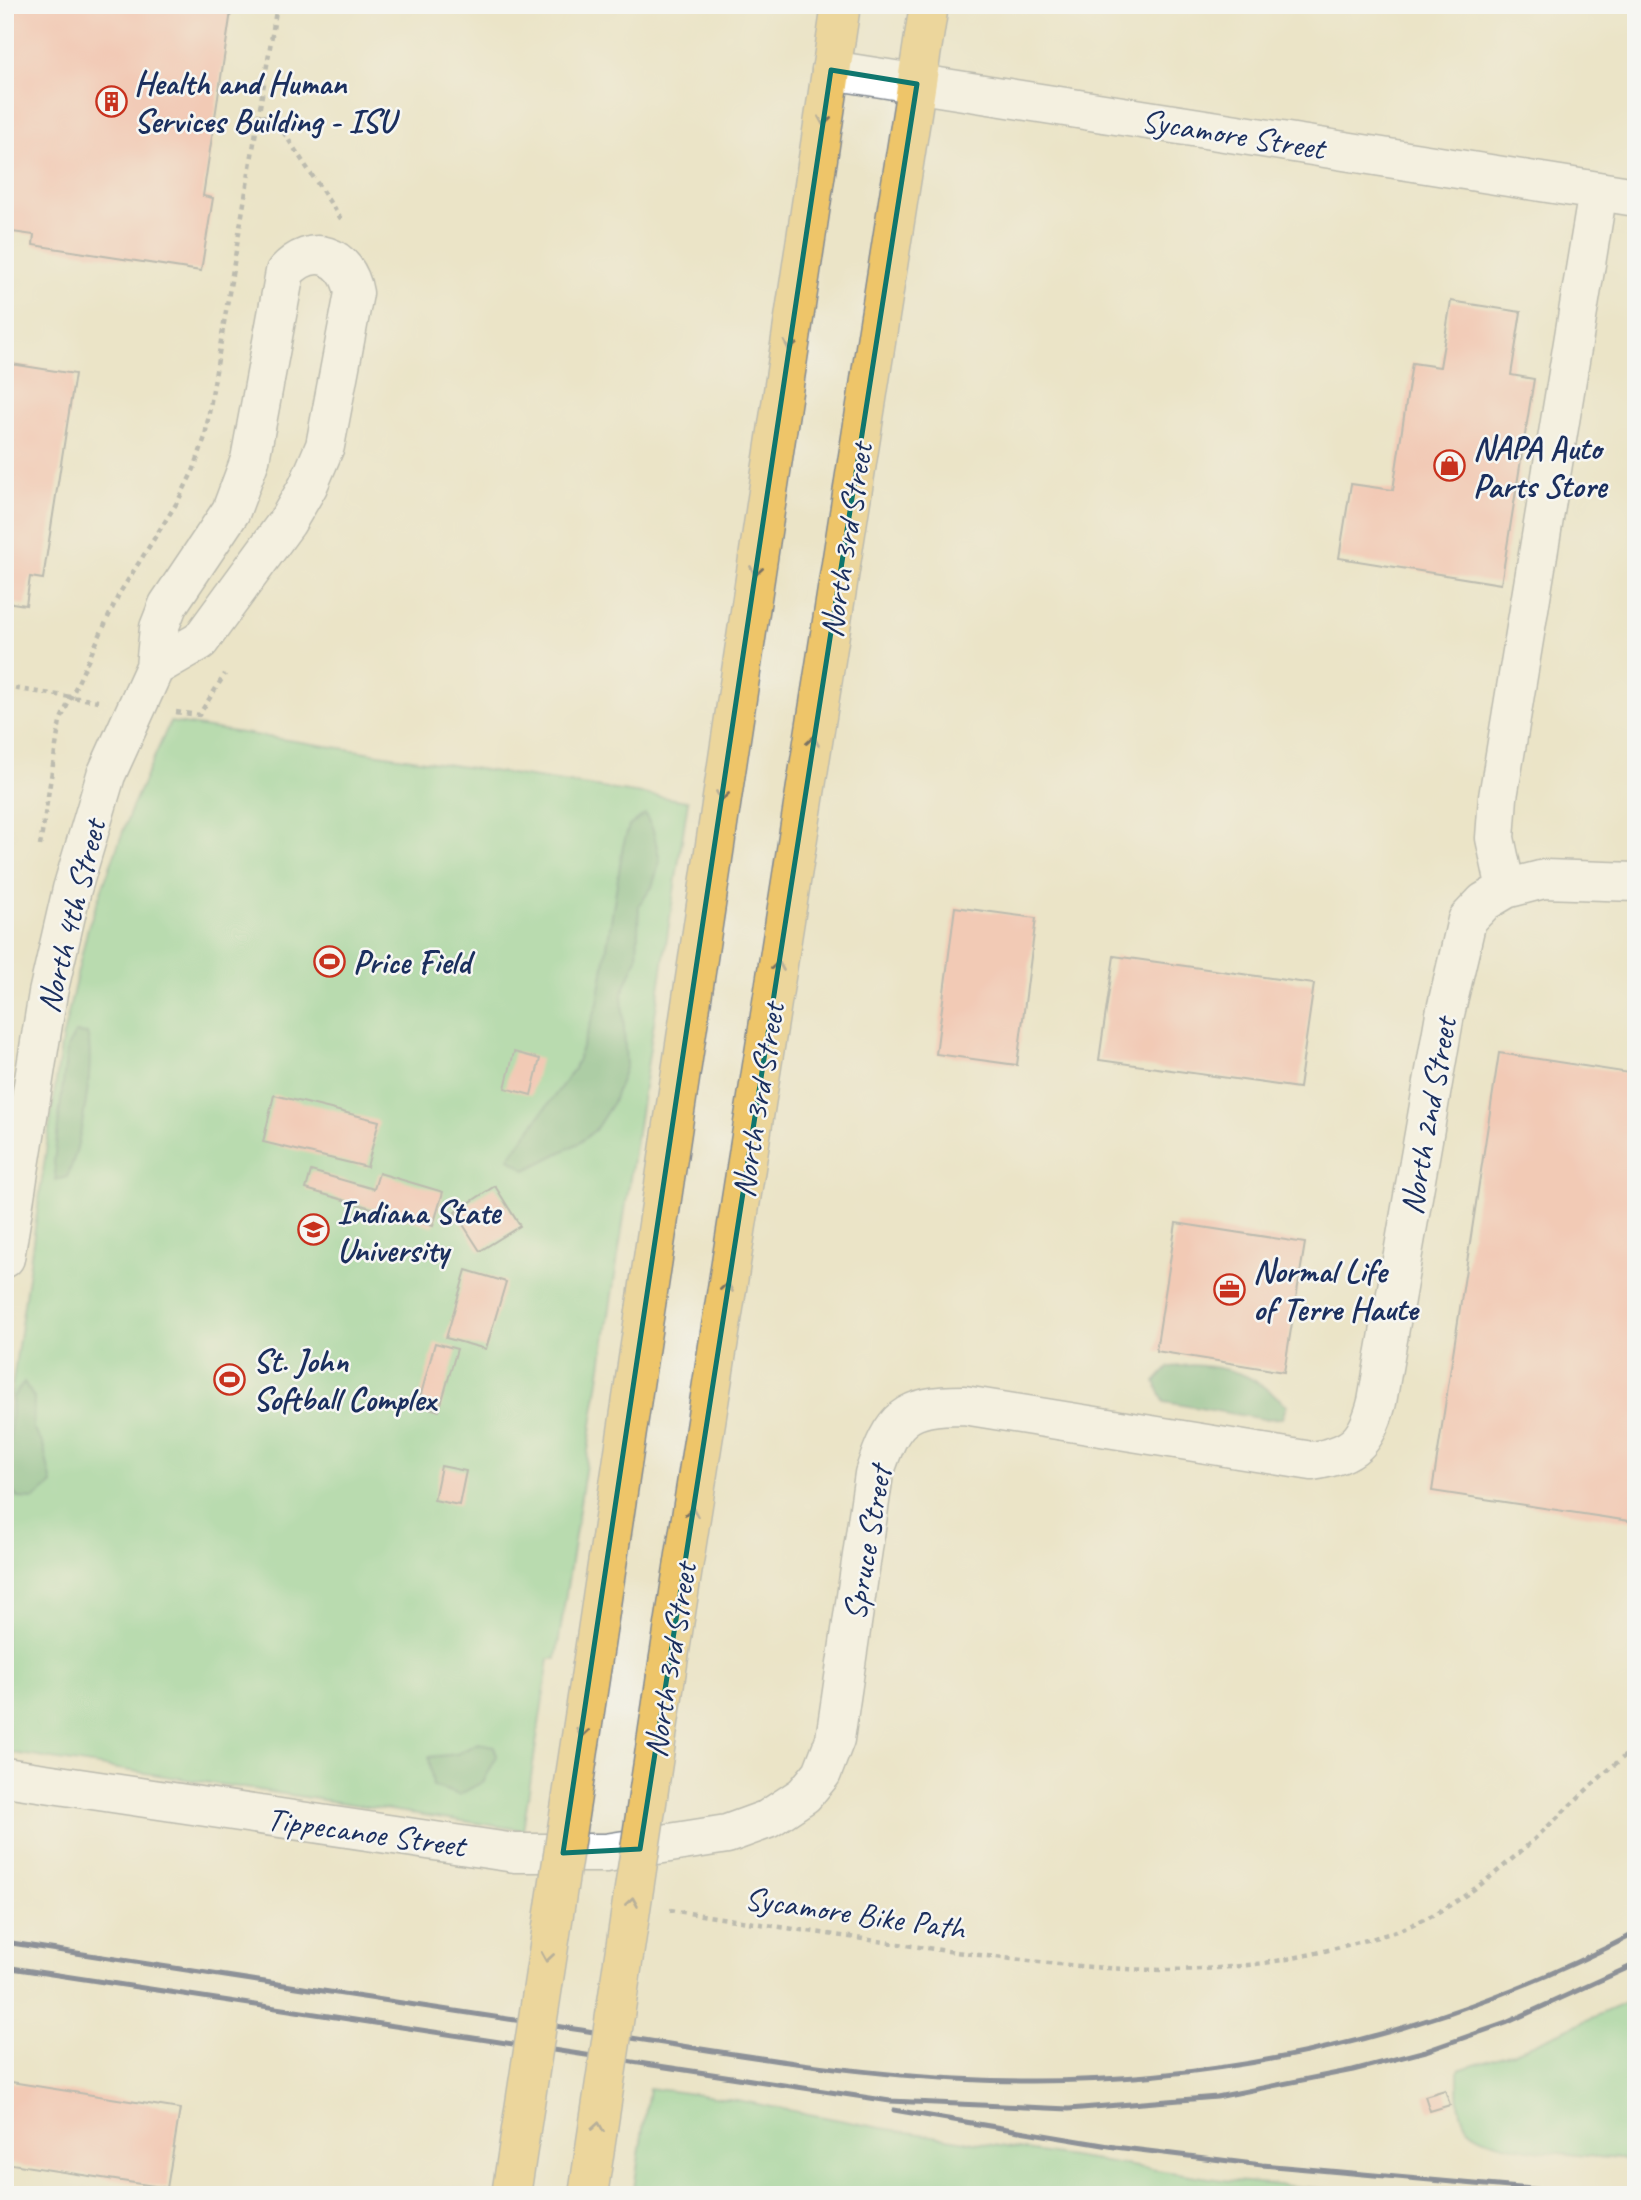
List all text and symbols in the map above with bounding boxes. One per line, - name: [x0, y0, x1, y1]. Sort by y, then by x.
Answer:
- place label: Health and Human Services Building - ISU: [134, 62, 400, 142]
- building icon: Health and Human Services Building - ISU: [94, 84, 128, 118]
- street label: Sycamore Street: [1138, 99, 1330, 170]
- one-way arrow: [816, 115, 831, 127]
- one-way arrow: [783, 340, 798, 352]
- place label: NAPA Auto Parts Store: [1473, 427, 1609, 507]
- street label: North 3rd Street: [810, 437, 883, 640]
- shop icon: NAPA Auto Parts Store: [1433, 449, 1467, 483]
- one-way arrow: [749, 565, 764, 577]
- one-way arrow: [805, 735, 820, 747]
- one-way arrow: [715, 790, 730, 802]
- street label: North 4th Street: [27, 813, 116, 1017]
- place label: Price Field: [353, 941, 476, 983]
- sports icon: Price Field: [313, 944, 347, 978]
- one-way arrow: [770, 960, 785, 972]
- street label: North 3rd Street: [722, 997, 795, 1200]
- street label: North 2nd Street: [1390, 1011, 1466, 1218]
- place label: Indiana State University: [337, 1191, 503, 1271]
- school or university icon: Indiana State University: [297, 1213, 331, 1247]
- place label: Normal Life of Terre Haute: [1253, 1250, 1421, 1330]
- office icon: Normal Life of Terre Haute: [1213, 1272, 1247, 1306]
- one-way arrow: [719, 1281, 734, 1293]
- place label: St. John Softball Complex: [253, 1340, 438, 1420]
- sports icon: St. John Softball Complex: [213, 1362, 247, 1396]
- street label: Spruce Street: [833, 1459, 902, 1623]
- one-way arrow: [684, 1506, 699, 1518]
- street label: North 3rd Street: [634, 1557, 707, 1760]
- one-way arrow: [574, 1727, 589, 1738]
- street label: Tippecanoe Street: [264, 1797, 470, 1867]
- street label: Sycamore Bike Path: [742, 1877, 969, 1949]
- one-way arrow: [624, 1896, 639, 1908]
- one-way arrow: [540, 1951, 555, 1963]
- one-way arrow: [590, 2121, 605, 2133]

